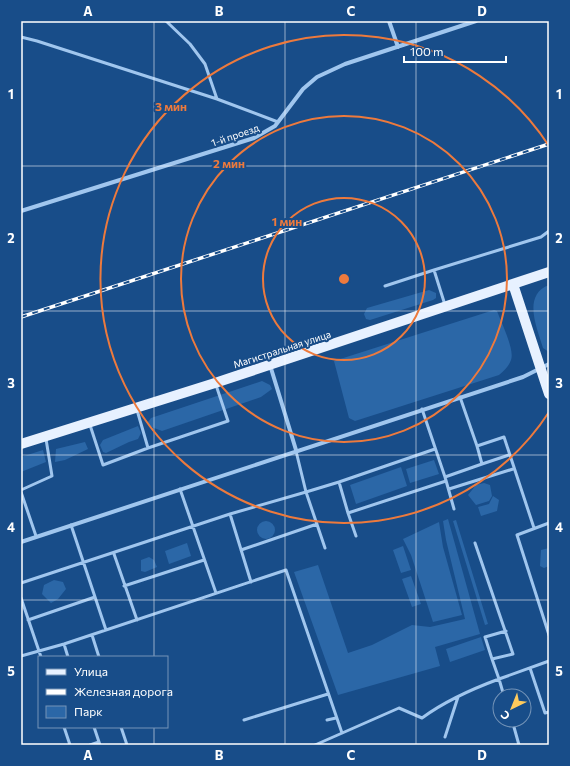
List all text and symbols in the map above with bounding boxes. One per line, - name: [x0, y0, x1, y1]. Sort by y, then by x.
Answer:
- text: A: [83, 3, 93, 19]
- text: B: [215, 3, 224, 19]
- text: C: [347, 3, 356, 19]
- text: D: [477, 3, 487, 19]
- scale bar: [404, 38, 506, 64]
- text: 100 m: [410, 44, 444, 58]
- text: 1: [8, 86, 14, 102]
- text: 1: [556, 86, 562, 102]
- text: 3 мин: [155, 99, 187, 113]
- street label: 1-й проезд: [210, 121, 261, 149]
- text: 2 мин: [213, 156, 245, 170]
- text: 1 мин: [272, 214, 302, 228]
- text: 2: [7, 230, 15, 246]
- text: 2: [555, 230, 563, 246]
- centre of rings: [337, 272, 351, 286]
- street label: Магистральная улица: [232, 328, 332, 370]
- text: 3: [7, 375, 15, 391]
- text: 3: [555, 375, 563, 391]
- text: 4: [7, 519, 15, 535]
- text: 4: [555, 519, 563, 535]
- legend: [38, 656, 168, 728]
- text: 5: [7, 663, 15, 679]
- text: 5: [555, 663, 563, 679]
- text: Улица: [74, 664, 108, 678]
- text: Железная дорога: [74, 684, 173, 698]
- north arrow: [492, 688, 532, 728]
- text: Парк: [74, 704, 103, 718]
- text: С: [497, 708, 512, 723]
- text: A: [83, 747, 93, 763]
- text: B: [215, 747, 224, 763]
- text: C: [347, 747, 356, 763]
- text: D: [477, 747, 487, 763]

